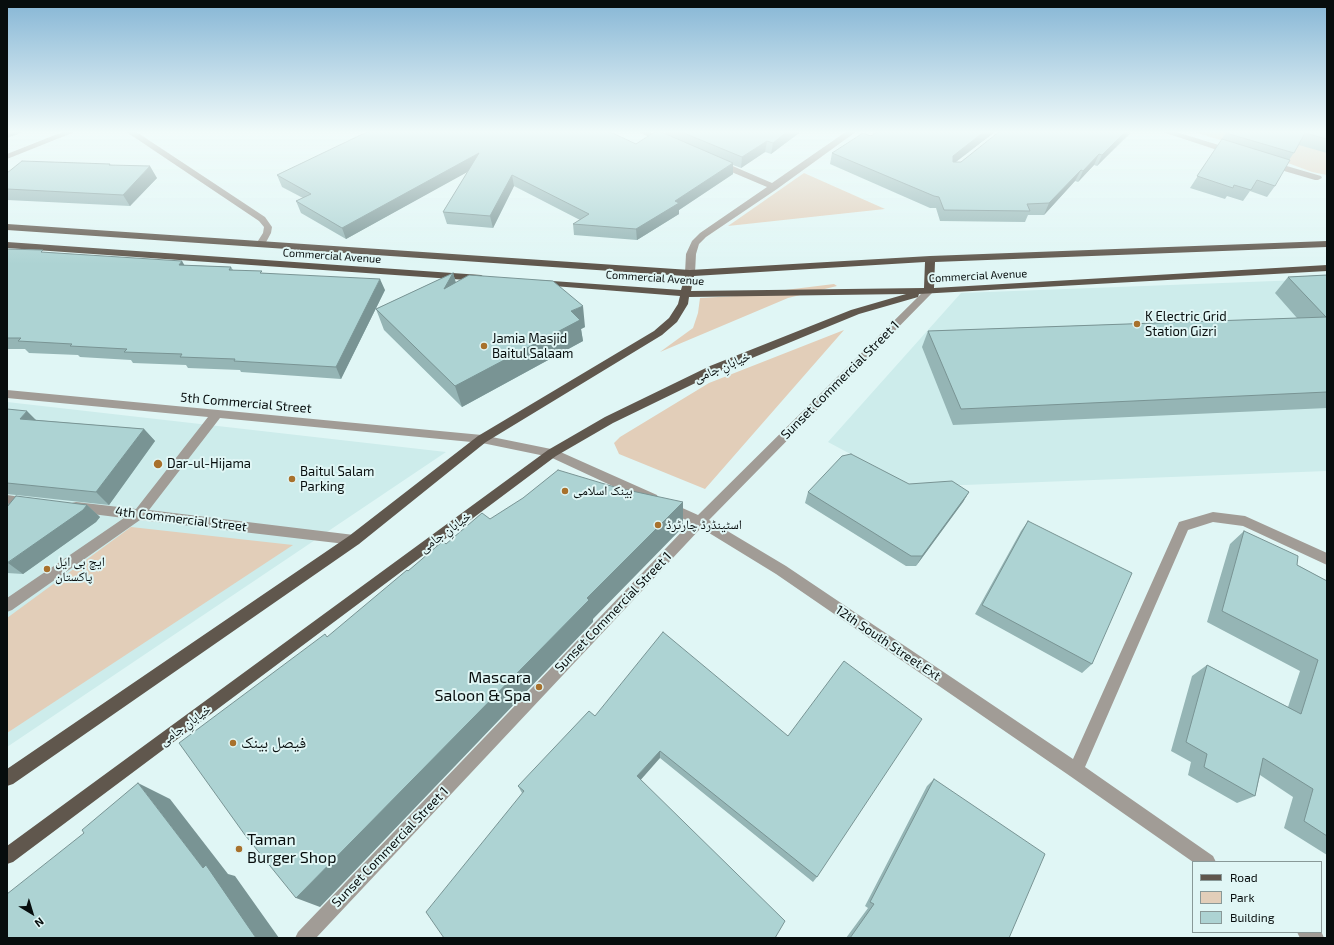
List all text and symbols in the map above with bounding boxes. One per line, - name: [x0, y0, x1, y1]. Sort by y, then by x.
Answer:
- street label: Commercial Avenue: [282, 246, 382, 266]
- street label: Commercial Avenue: [928, 267, 1028, 285]
- street label: Commercial Avenue: [605, 268, 705, 288]
- place label: K Electric Grid Station Gizri: [1145, 309, 1227, 340]
- street label: Sunset Commercial Street 1: [778, 318, 902, 442]
- marker: K Electric Grid Station Gizri: [1132, 319, 1142, 329]
- place label: Jamia Masjid Baitul Salaam: [492, 331, 573, 362]
- marker: Jamia Masjid Baitul Salaam: [479, 341, 489, 351]
- street label: خیابانِ جامی: [691, 348, 753, 386]
- street label: 5th Commercial Street: [180, 389, 312, 417]
- place label: Dar-ul-Hijama: [167, 456, 251, 472]
- marker: Dar-ul-Hijama: [152, 458, 164, 470]
- place label: Baitul Salam Parking: [300, 464, 374, 495]
- marker: Baitul Salam Parking: [287, 474, 297, 484]
- place label: بینک اسلامی: [573, 483, 632, 499]
- marker: بینک اسلامی: [560, 486, 570, 496]
- street label: 4th Commercial Street: [114, 503, 248, 535]
- street label: خیابانِ جامی: [416, 508, 474, 556]
- place label: اسٹینڈرڈ چارٹرڈ: [666, 517, 742, 533]
- marker: اسٹینڈرڈ چارٹرڈ: [653, 520, 663, 530]
- street label: Sunset Commercial Street 1: [551, 549, 675, 675]
- place label: ایچ بی ایل پاکستان: [55, 554, 105, 585]
- marker: ایچ بی ایل پاکستان: [42, 564, 52, 574]
- street label: 12th South Street Ext: [832, 602, 944, 684]
- place label: Mascara Saloon & Spa: [434, 668, 531, 706]
- marker: Mascara Saloon & Spa: [534, 682, 544, 692]
- street label: خیابانِ جامی: [156, 701, 214, 749]
- place label: فیصل بینک: [241, 733, 306, 753]
- marker: فیصل بینک: [228, 738, 238, 748]
- street label: Sunset Commercial Street 1: [328, 784, 452, 910]
- place label: Taman Burger Shop: [247, 830, 336, 868]
- marker: Taman Burger Shop: [234, 844, 244, 854]
- legend: [1192, 861, 1322, 933]
- text: Road: [1230, 870, 1258, 884]
- text: Park: [1230, 890, 1255, 904]
- north arrow: [12, 893, 52, 933]
- text: Building: [1230, 910, 1274, 924]
- text: N: [33, 915, 47, 930]

